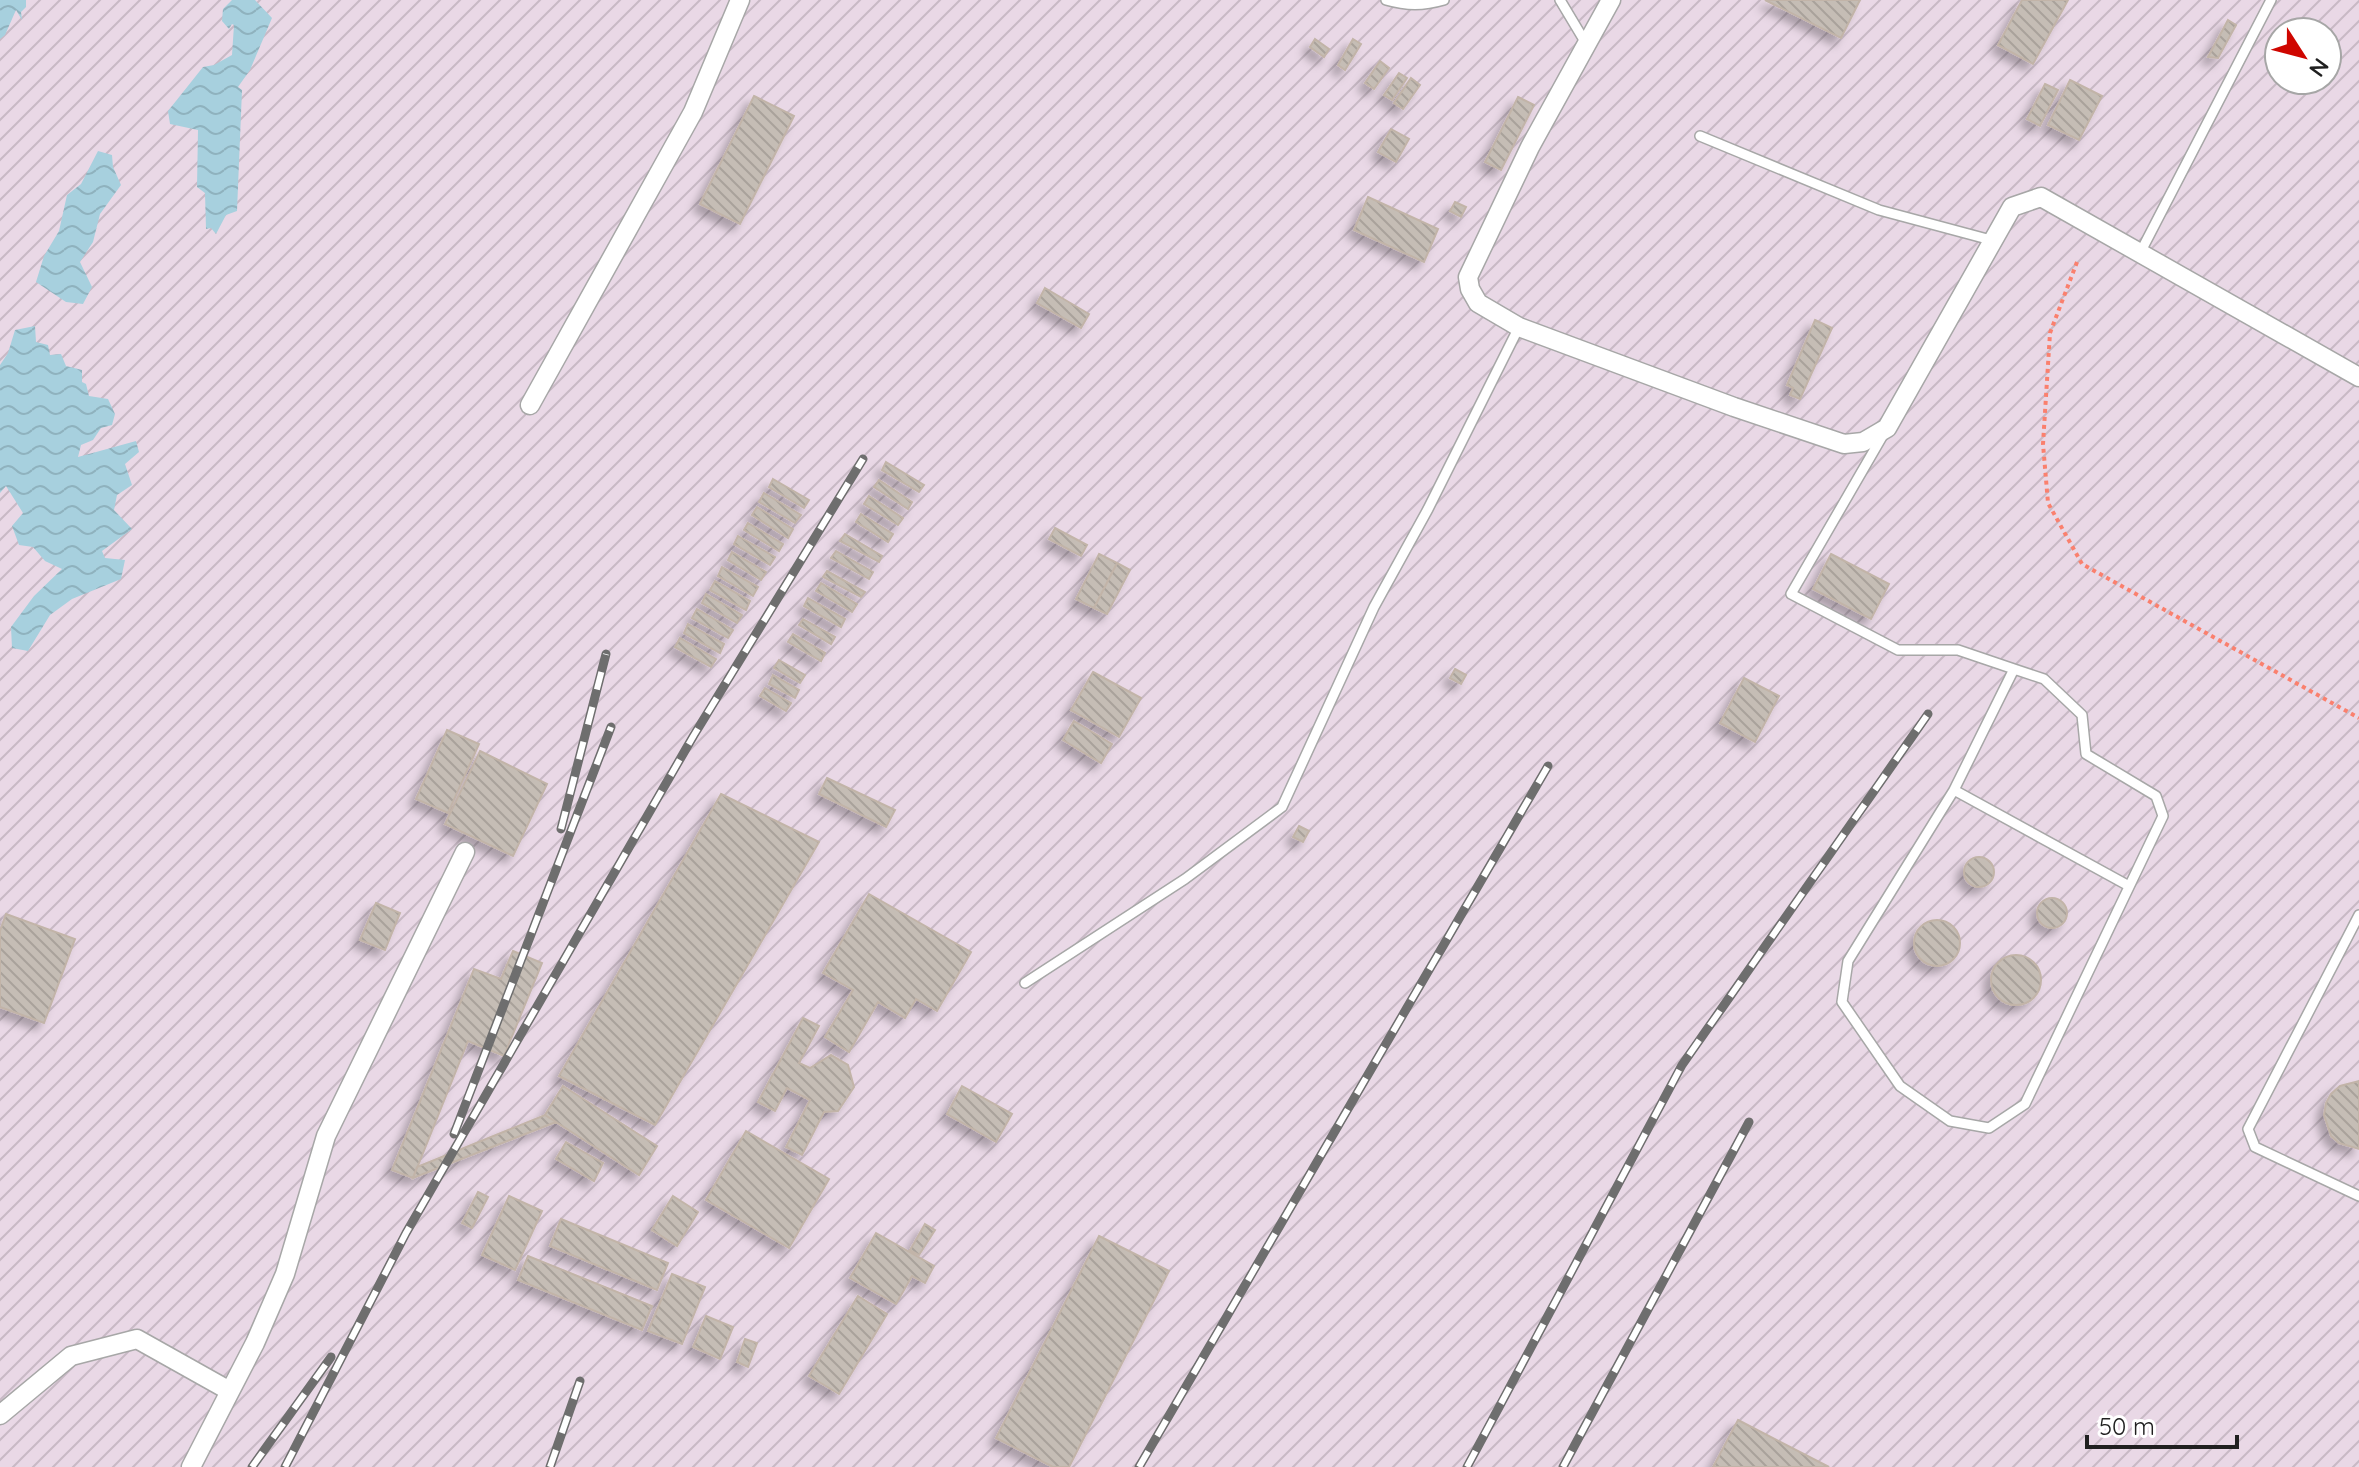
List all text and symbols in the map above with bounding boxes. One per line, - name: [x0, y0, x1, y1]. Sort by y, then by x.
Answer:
- north arrow: [2263, 16, 2343, 96]
- text: N: [2303, 53, 2335, 83]
- scale bar: [2087, 1399, 2237, 1449]
- text: 50 m: [2099, 1411, 2155, 1441]

